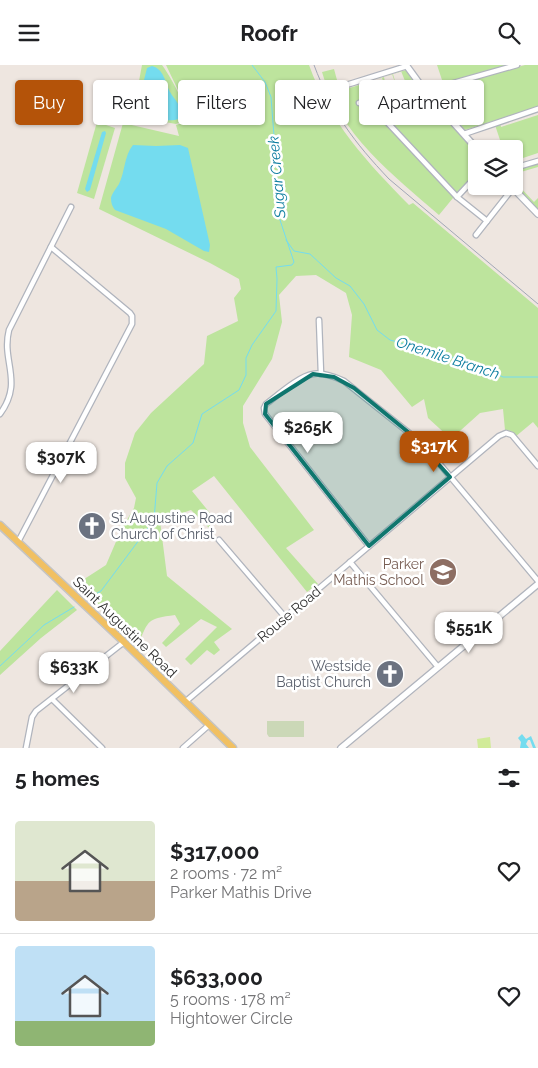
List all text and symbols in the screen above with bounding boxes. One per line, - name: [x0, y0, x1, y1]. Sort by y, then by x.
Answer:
- icon: menu: [15, 19, 43, 47]
- icon: search: [495, 19, 523, 47]
- text: Roofr: [240, 20, 298, 46]
- chip: Buy: [15, 80, 83, 125]
- chip: Rent: [93, 80, 168, 125]
- chip: Filters: [178, 80, 265, 125]
- chip: New: [275, 80, 349, 125]
- chip: Apartment: [359, 80, 484, 125]
- water label: Sugar Creek: [264, 135, 290, 220]
- map controls: [468, 140, 523, 195]
- button: layers: [468, 140, 523, 195]
- water label: Onemile Branch: [394, 333, 502, 383]
- pin: $265K: [273, 411, 343, 454]
- text: $265K: [284, 418, 332, 437]
- pin: $317K: [399, 431, 469, 473]
- text: $317K: [411, 437, 457, 456]
- pin: $307K: [26, 441, 96, 484]
- text: $307K: [37, 448, 85, 467]
- place label: St. Augustine Road Church of Christ: [111, 510, 232, 542]
- church icon: St. Augustine Road Church of Christ: [77, 511, 107, 541]
- place label: Parker Mathis School: [333, 556, 424, 588]
- school or university icon: Parker Mathis School: [428, 557, 458, 587]
- street label: Saint Augustine Road: [70, 573, 180, 681]
- street label: Rouse Road: [254, 583, 324, 645]
- pin: $551K: [434, 611, 504, 654]
- text: $551K: [446, 618, 492, 637]
- pin: $633K: [39, 651, 109, 694]
- text: $633K: [50, 658, 98, 677]
- place label: Westside Baptist Church: [276, 658, 371, 690]
- church icon: Westside Baptist Church: [375, 659, 405, 689]
- icon: filters: [495, 764, 523, 792]
- text: 5 homes: [15, 766, 100, 791]
- text: $317,000: [170, 839, 259, 864]
- icon: home: [55, 841, 115, 901]
- icon: heart: [495, 857, 523, 885]
- text: 2 rooms · 72 m²: [170, 864, 282, 883]
- text: Parker Mathis Drive: [170, 883, 312, 902]
- text: $633,000: [170, 965, 263, 990]
- icon: home: [55, 966, 115, 1026]
- icon: heart: [495, 982, 523, 1010]
- text: 5 rooms · 178 m²: [170, 990, 291, 1009]
- text: Hightower Circle: [170, 1009, 293, 1028]

